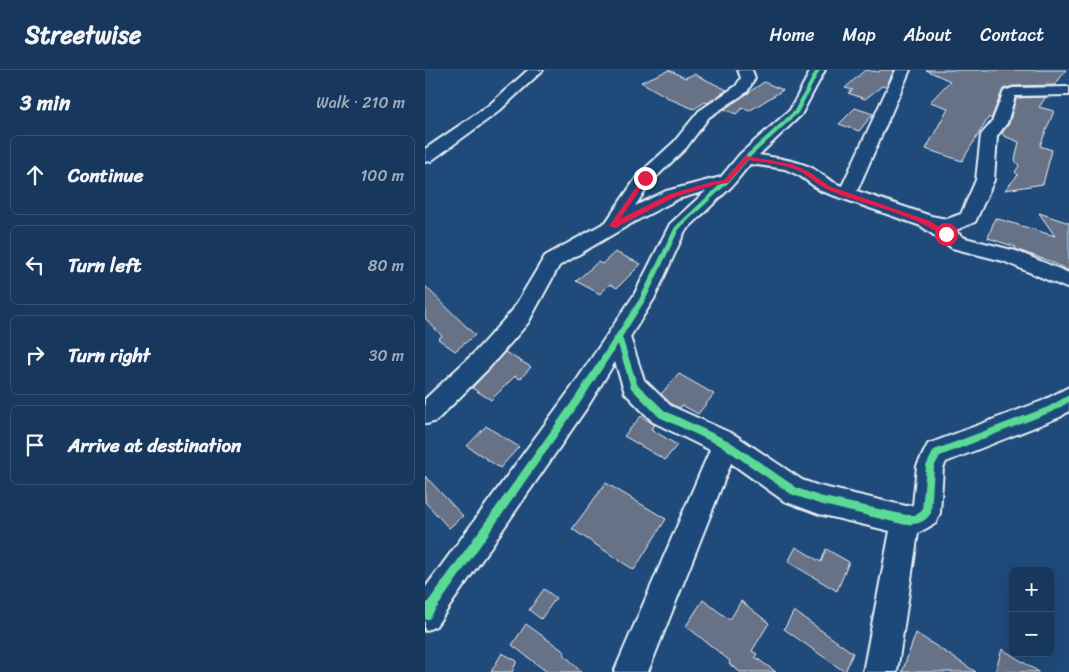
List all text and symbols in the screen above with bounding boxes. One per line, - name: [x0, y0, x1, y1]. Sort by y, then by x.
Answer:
- text: Streetwise: [25, 14, 141, 56]
- text: Home: [770, 19, 815, 51]
- text: Map: [843, 19, 876, 51]
- text: About: [904, 19, 952, 51]
- text: Contact: [980, 19, 1044, 51]
- text: 3 min: [20, 84, 70, 122]
- text: Walk · 210 m: [316, 88, 405, 117]
- text: Continue: [68, 159, 144, 192]
- icon: ahead: [21, 161, 49, 189]
- text: 100 m: [360, 161, 404, 190]
- route end: [634, 167, 657, 190]
- route start: [935, 223, 958, 246]
- text: Turn left: [68, 249, 141, 282]
- icon: left: [21, 251, 49, 279]
- text: 80 m: [368, 251, 404, 280]
- text: Turn right: [68, 339, 150, 372]
- icon: right: [21, 341, 49, 369]
- text: 30 m: [369, 341, 404, 370]
- text: Arrive at destination: [68, 429, 241, 462]
- icon: arrive: [21, 431, 49, 459]
- map controls: [1009, 567, 1054, 657]
- button: +: [1009, 567, 1054, 612]
- button: −: [1009, 612, 1054, 657]

